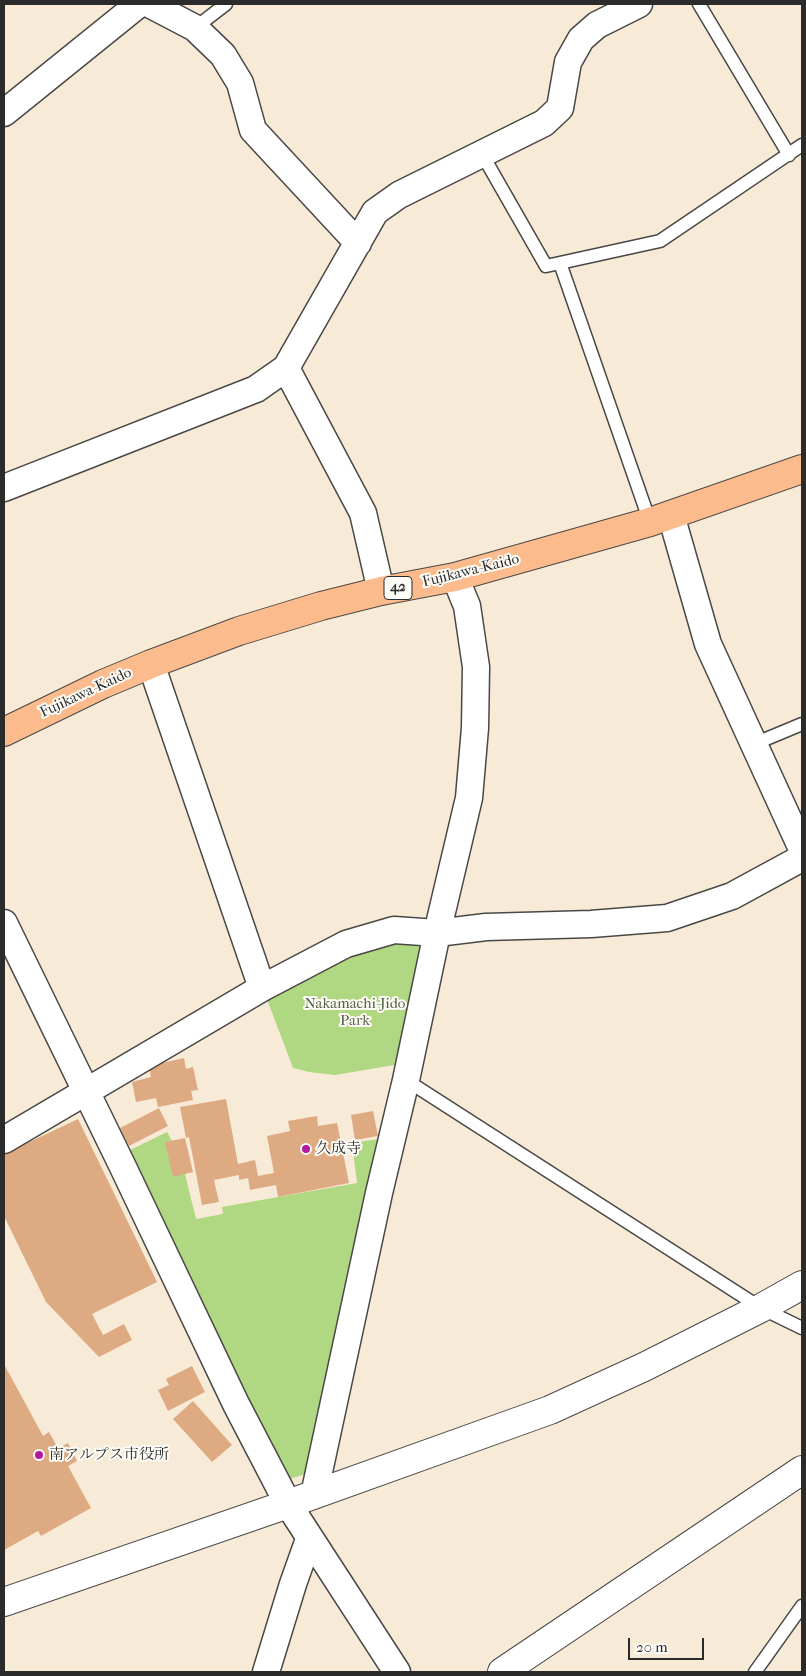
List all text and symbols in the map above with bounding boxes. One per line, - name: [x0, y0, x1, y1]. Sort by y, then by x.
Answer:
- street label: Fujikawa-Kaido: [421, 550, 521, 592]
- road number: 42: [384, 576, 412, 600]
- street label: Fujikawa-Kaido: [37, 664, 135, 722]
- park label: Nakamachi-Jido Park: [305, 995, 405, 1030]
- place label: 久成寺: [316, 1140, 361, 1158]
- marker: 久成寺: [300, 1143, 312, 1155]
- place label: 南アルプス市役所: [49, 1446, 169, 1464]
- marker: 南アルプス市役所: [33, 1449, 45, 1461]
- scale bar: [631, 1628, 707, 1660]
- text: 20 m: [636, 1638, 668, 1656]

